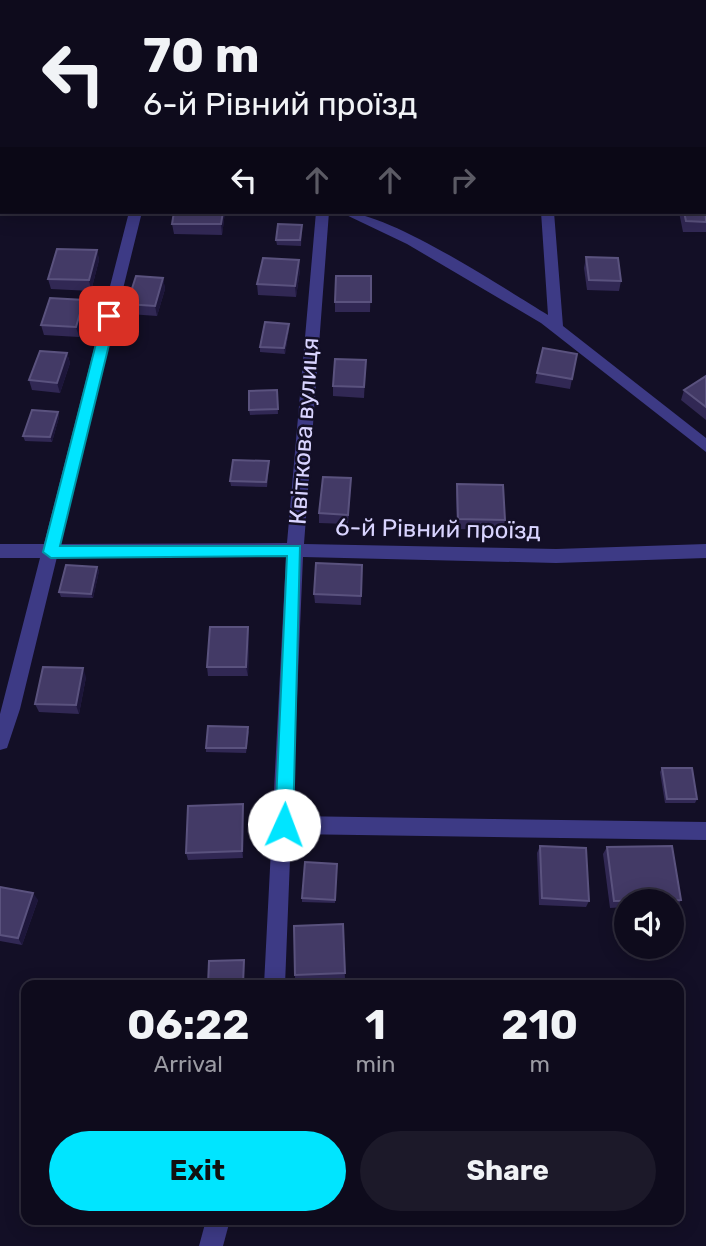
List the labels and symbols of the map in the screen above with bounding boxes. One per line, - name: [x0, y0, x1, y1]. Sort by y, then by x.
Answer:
- pin: [79, 286, 139, 346]
- street label: Квіткова вулиця: [283, 336, 325, 526]
- street label: 6-й Рівний проїзд: [335, 513, 541, 545]
- position arrow: [247, 788, 321, 862]

